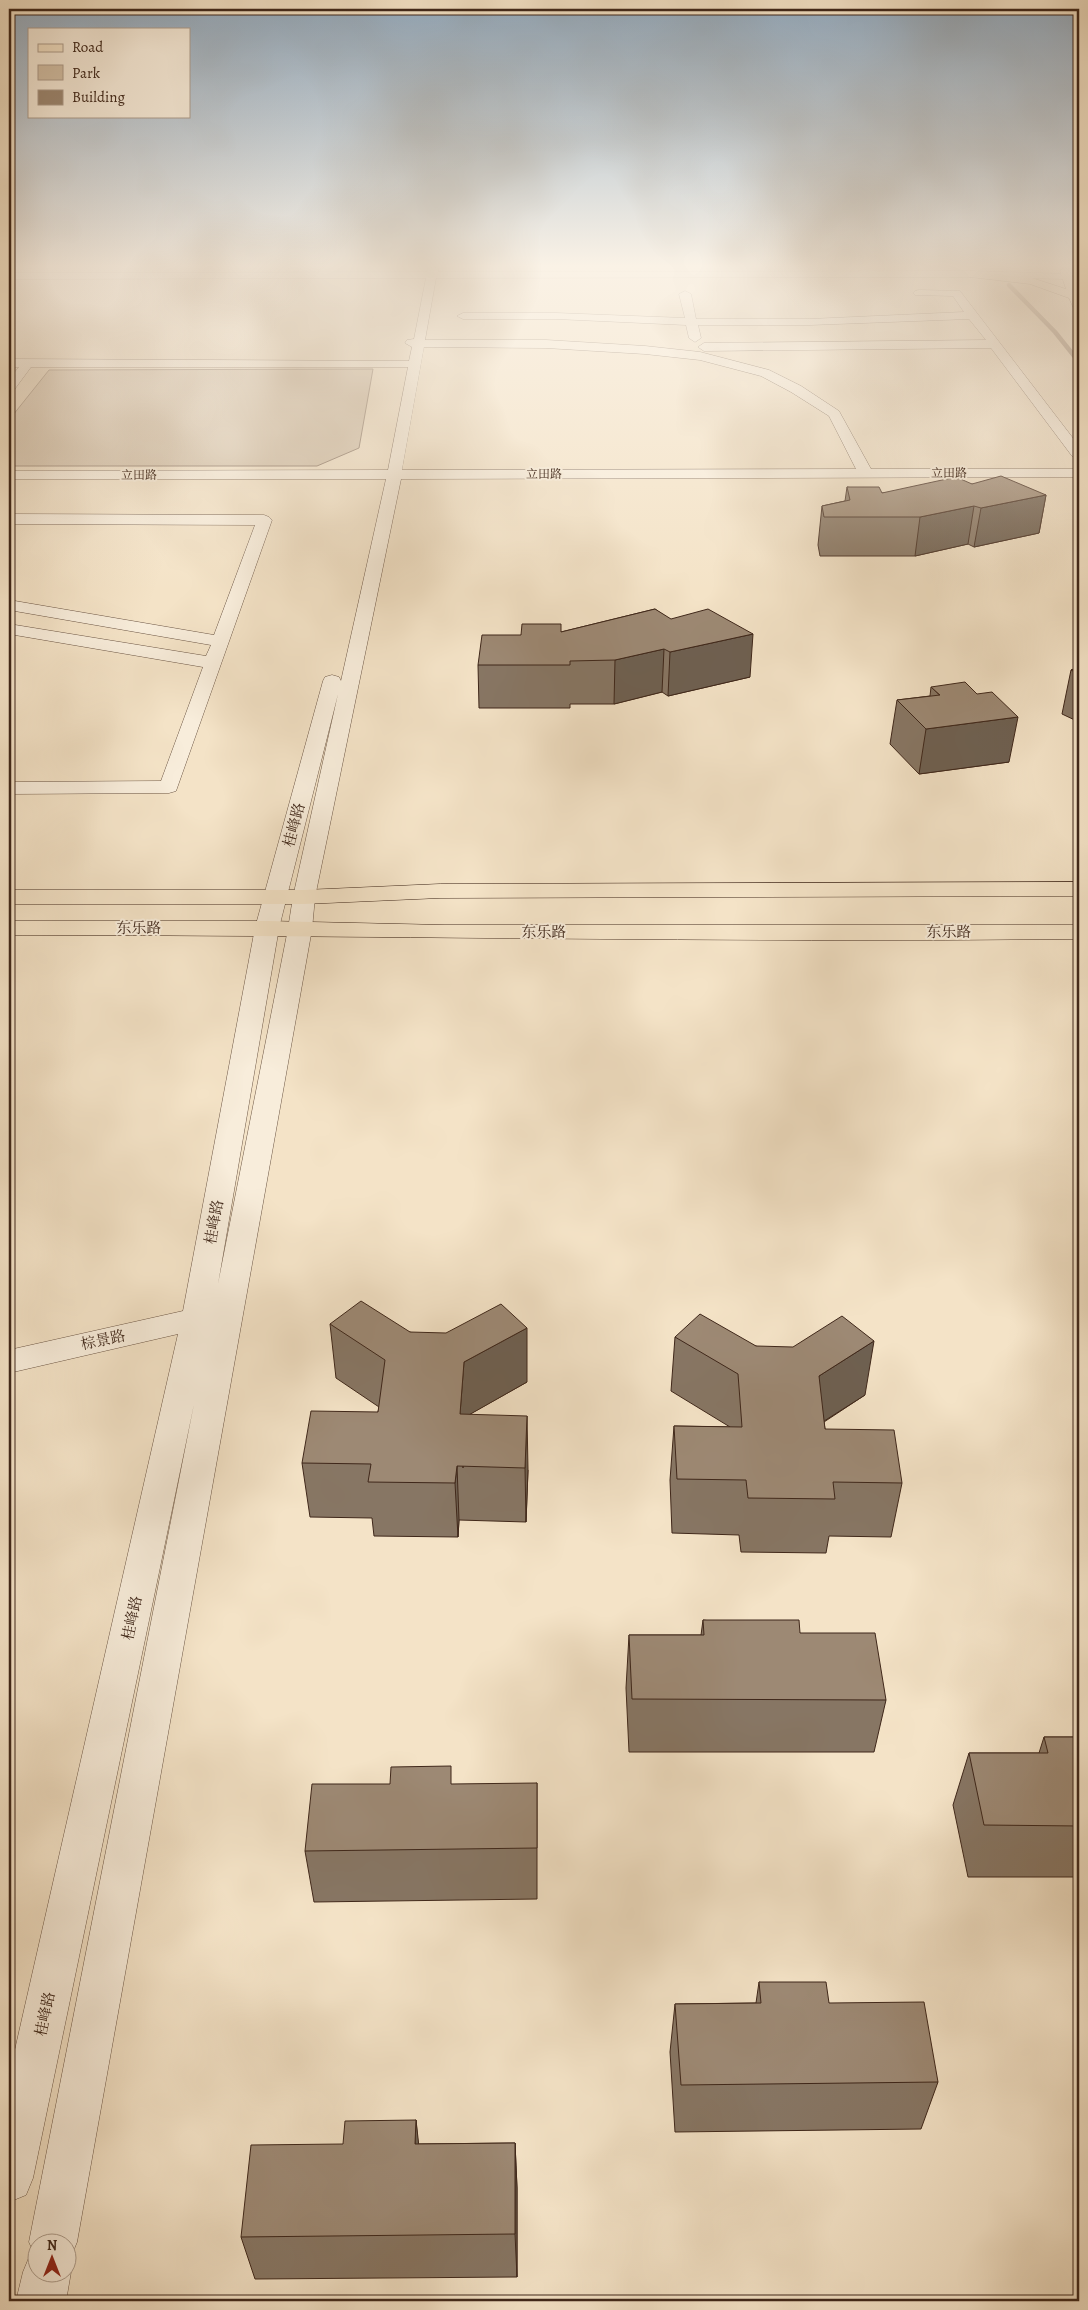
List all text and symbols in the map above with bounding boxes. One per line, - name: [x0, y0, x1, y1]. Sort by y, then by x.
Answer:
- legend: [28, 28, 190, 118]
- text: Road: [72, 37, 104, 57]
- text: Park: [72, 63, 101, 83]
- text: Building: [72, 87, 125, 107]
- street label: 立田路: [931, 465, 967, 481]
- street label: 立田路: [526, 466, 562, 482]
- street label: 立田路: [121, 467, 157, 483]
- street label: 桂峰路: [279, 801, 309, 849]
- street label: 东乐路: [116, 918, 162, 938]
- street label: 东乐路: [521, 922, 567, 942]
- street label: 东乐路: [926, 922, 972, 942]
- street label: 桂峰路: [200, 1198, 228, 1246]
- street label: 棕景路: [79, 1326, 127, 1354]
- street label: 桂峰路: [118, 1594, 146, 1642]
- street label: 桂峰路: [31, 1990, 59, 2038]
- north arrow: [28, 2232, 78, 2282]
- text: N: [47, 2236, 57, 2255]

